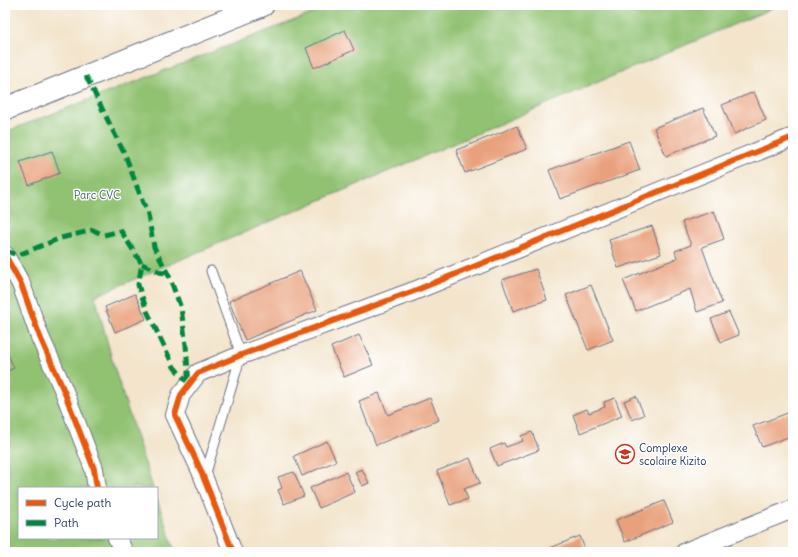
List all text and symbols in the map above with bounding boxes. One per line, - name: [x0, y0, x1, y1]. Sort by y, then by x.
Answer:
- park label: Parc CVC: [74, 188, 120, 202]
- place label: Complexe scolaire Kizito: [639, 441, 706, 468]
- school or university icon: Complexe scolaire Kizito: [614, 443, 636, 465]
- legend: [18, 487, 158, 539]
- text: Cycle path: [54, 495, 111, 510]
- text: Path: [54, 515, 79, 530]

